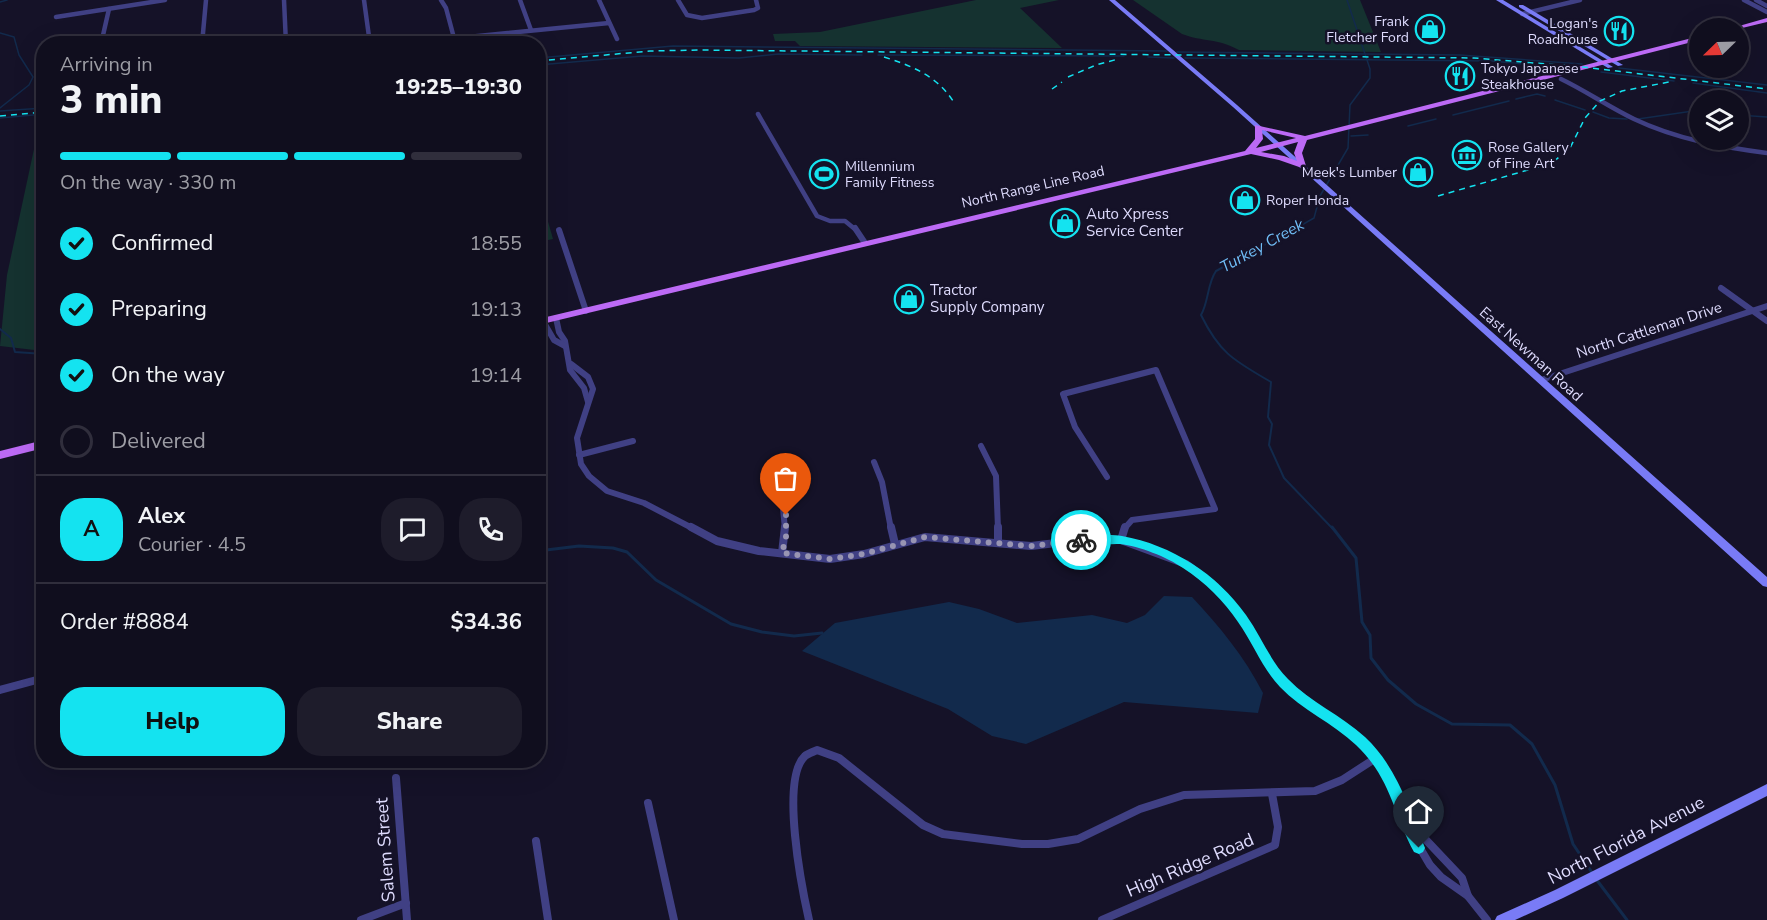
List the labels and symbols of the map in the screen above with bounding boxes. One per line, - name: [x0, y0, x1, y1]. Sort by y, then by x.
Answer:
- place label: Frank Fletcher Ford: [1326, 12, 1410, 47]
- shop icon: Frank Fletcher Ford: [1414, 13, 1446, 45]
- place label: Logan's Roadhouse: [1528, 14, 1598, 49]
- restaurant icon: Logan's Roadhouse: [1603, 15, 1635, 47]
- north arrow: [1689, 18, 1749, 78]
- place label: Tokyo Japanese Steakhouse: [1481, 59, 1579, 94]
- restaurant icon: Tokyo Japanese Steakhouse: [1444, 60, 1476, 92]
- place label: Rose Gallery of Fine Art: [1488, 138, 1569, 173]
- museum icon: Rose Gallery of Fine Art: [1451, 139, 1483, 171]
- shop icon: Meek's Lumber: [1402, 156, 1434, 188]
- place label: Millennium Family Fitness: [845, 157, 935, 192]
- sports icon: Millennium Family Fitness: [808, 158, 840, 190]
- street label: North Range Line Road: [960, 161, 1106, 213]
- place label: Meek's Lumber: [1302, 163, 1397, 182]
- shop icon: Roper Honda: [1229, 184, 1261, 216]
- place label: Roper Honda: [1266, 191, 1349, 210]
- place label: Auto Xpress Service Center: [1086, 204, 1184, 241]
- shop icon: Auto Xpress Service Center: [1049, 207, 1081, 239]
- water label: Turkey Creek: [1216, 213, 1309, 278]
- place label: Tractor Supply Company: [930, 280, 1045, 317]
- shop icon: Tractor Supply Company: [893, 283, 925, 315]
- street label: North Cattleman Drive: [1574, 297, 1724, 363]
- street label: East Newman Road: [1475, 302, 1587, 406]
- pin: [760, 453, 811, 515]
- courier: [1051, 510, 1111, 570]
- pin: [1393, 786, 1444, 848]
- street label: North Florida Avenue: [1543, 790, 1709, 890]
- street label: Salem Street: [369, 796, 401, 903]
- street label: High Ridge Road: [1122, 827, 1258, 903]

